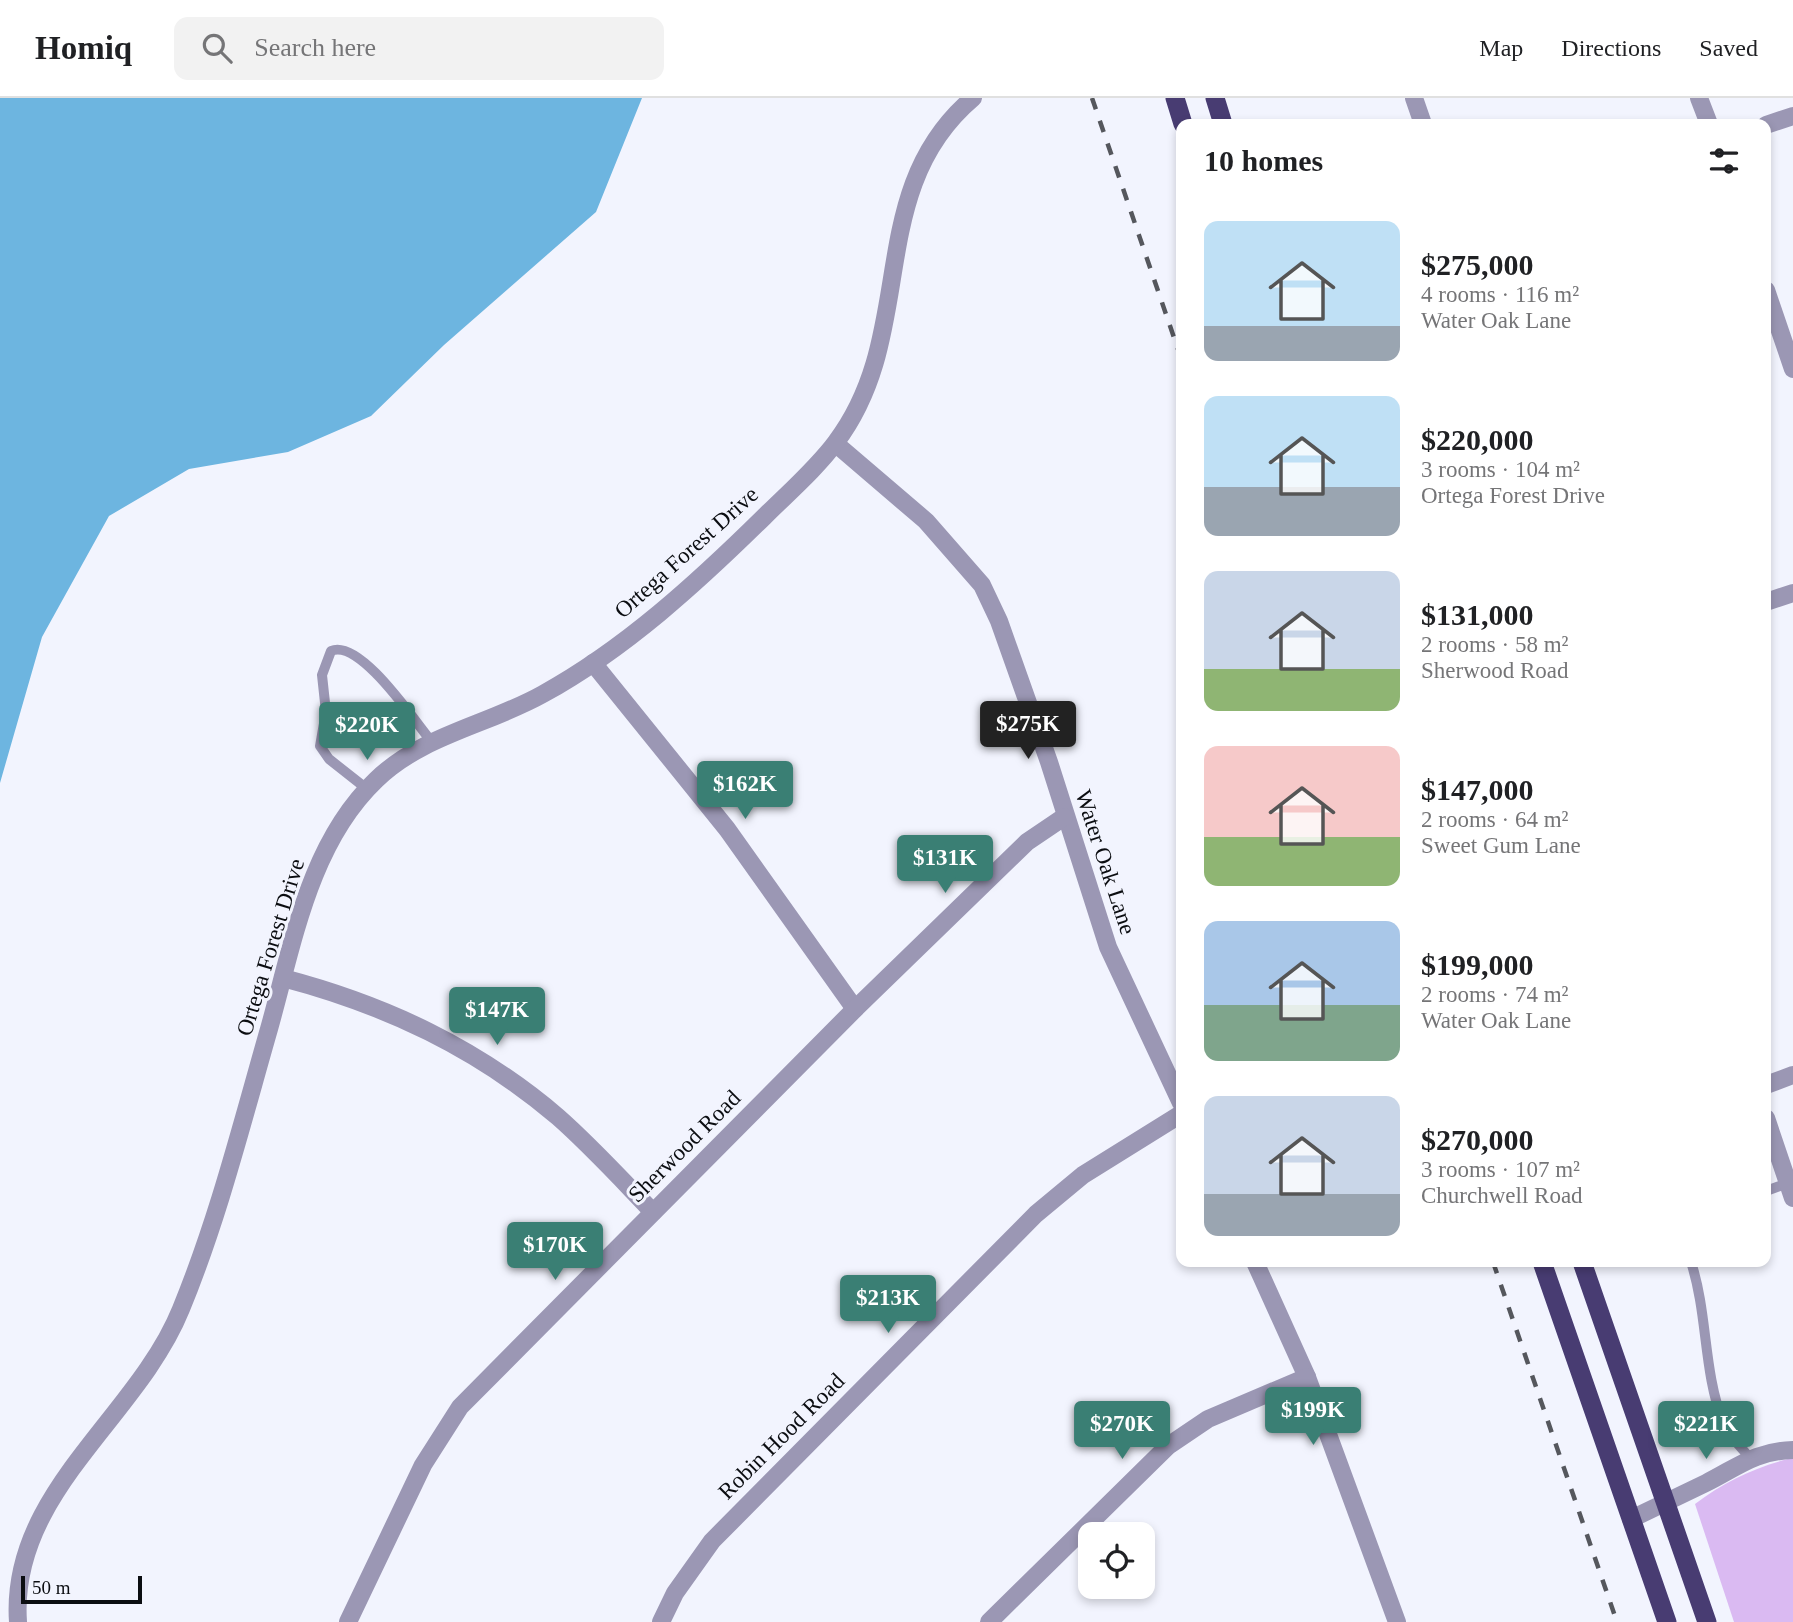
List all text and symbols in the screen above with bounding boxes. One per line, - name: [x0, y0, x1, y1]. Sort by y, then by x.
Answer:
- search box: [174, 17, 664, 80]
- icon: search: [198, 29, 236, 67]
- text: Homiq: [35, 30, 132, 66]
- text: Search here: [254, 33, 376, 62]
- text: Map: [1479, 35, 1523, 61]
- text: Directions: [1561, 35, 1661, 61]
- text: Saved: [1699, 35, 1758, 61]
- icon: filters: [1705, 142, 1743, 180]
- text: 10 homes: [1204, 144, 1323, 177]
- text: $275,000: [1421, 248, 1534, 281]
- icon: home: [1260, 249, 1344, 333]
- text: 4 rooms · 116 m²: [1421, 282, 1579, 307]
- text: Water Oak Lane: [1421, 308, 1571, 333]
- text: $220,000: [1421, 423, 1534, 456]
- icon: home: [1260, 424, 1344, 508]
- text: 3 rooms · 104 m²: [1421, 457, 1580, 482]
- street label: Ortega Forest Drive: [610, 482, 763, 623]
- text: Ortega Forest Drive: [1421, 483, 1605, 508]
- text: $131,000: [1421, 598, 1534, 631]
- icon: home: [1260, 599, 1344, 683]
- text: 2 rooms · 58 m²: [1421, 632, 1568, 657]
- text: Sherwood Road: [1421, 658, 1569, 683]
- pin: $220K: [318, 702, 416, 762]
- pin: $275K: [979, 702, 1077, 761]
- text: $275K: [996, 711, 1060, 736]
- text: $220K: [335, 712, 399, 737]
- pin: $162K: [696, 762, 794, 821]
- text: $162K: [713, 771, 777, 796]
- text: $147,000: [1421, 773, 1534, 806]
- icon: home: [1260, 774, 1344, 858]
- street label: Water Oak Lane: [1070, 787, 1141, 937]
- text: 2 rooms · 64 m²: [1421, 807, 1568, 832]
- text: Sweet Gum Lane: [1421, 833, 1581, 858]
- pin: $131K: [896, 836, 994, 895]
- text: $131K: [913, 845, 977, 870]
- street label: Ortega Forest Drive: [232, 856, 309, 1039]
- text: $199,000: [1421, 948, 1534, 981]
- icon: home: [1260, 949, 1344, 1033]
- text: 2 rooms · 74 m²: [1421, 982, 1568, 1007]
- pin: $147K: [448, 988, 546, 1047]
- text: $147K: [465, 997, 529, 1022]
- text: Water Oak Lane: [1421, 1008, 1571, 1033]
- street label: Sherwood Road: [623, 1085, 746, 1207]
- text: $270,000: [1421, 1123, 1534, 1156]
- icon: home: [1260, 1124, 1344, 1208]
- text: 3 rooms · 107 m²: [1421, 1157, 1580, 1182]
- text: Churchwell Road: [1421, 1183, 1583, 1208]
- pin: $170K: [506, 1222, 604, 1282]
- text: $170K: [523, 1232, 587, 1257]
- pin: $213K: [839, 1276, 937, 1335]
- text: $213K: [856, 1285, 920, 1310]
- street label: Robin Hood Road: [713, 1368, 850, 1504]
- pin: $199K: [1264, 1388, 1362, 1447]
- text: $199K: [1281, 1397, 1345, 1422]
- pin: $270K: [1073, 1402, 1171, 1461]
- pin: $221K: [1657, 1402, 1755, 1461]
- text: $270K: [1090, 1411, 1154, 1436]
- text: $221K: [1674, 1411, 1738, 1436]
- map controls: [1078, 1522, 1155, 1599]
- button: locate: [1078, 1522, 1155, 1599]
- scale bar: [21, 1573, 142, 1605]
- text: 50 m: [32, 1577, 71, 1598]

